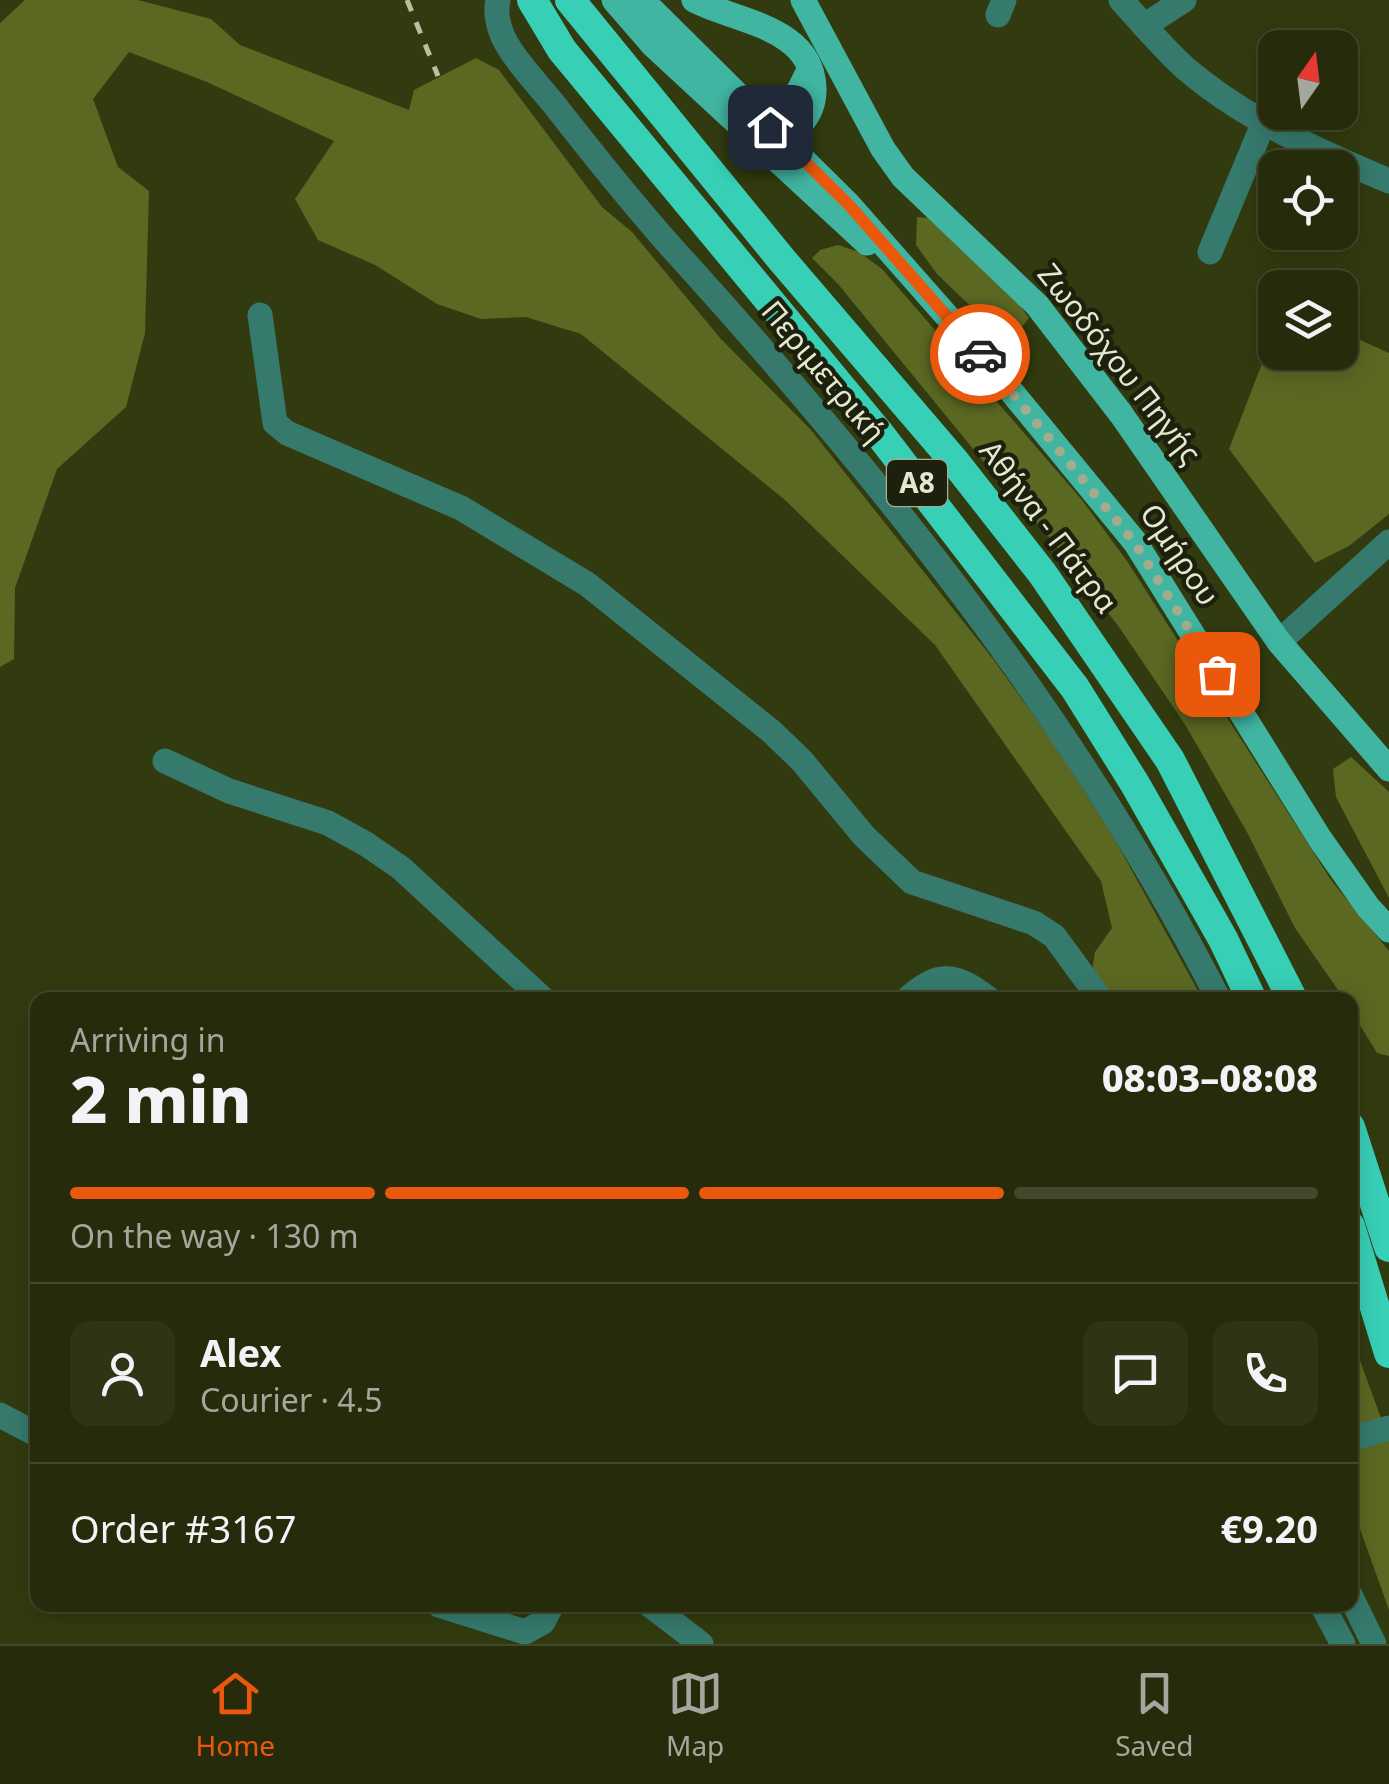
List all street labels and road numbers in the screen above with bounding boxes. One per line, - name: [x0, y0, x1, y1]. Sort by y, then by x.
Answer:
- street label: Ζωοδόχου Πηγής: [1029, 254, 1211, 472]
- street label: Περιμετρική: [753, 292, 896, 451]
- street label: Αθήνα - Πάτρα: [971, 432, 1128, 621]
- road number: Α8: [887, 460, 947, 506]
- street label: Ομήρου: [1131, 495, 1229, 613]

